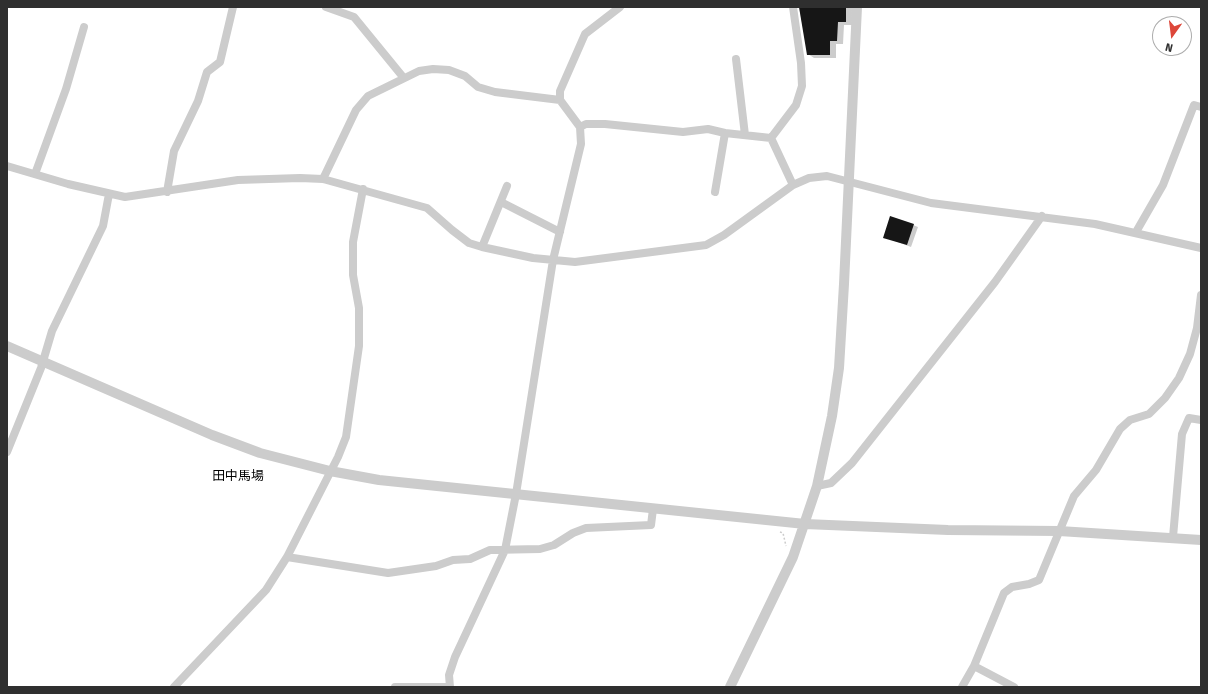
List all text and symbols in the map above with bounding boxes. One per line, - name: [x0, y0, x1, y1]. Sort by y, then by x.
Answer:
- north arrow: [1152, 16, 1192, 56]
- text: N: [1164, 40, 1174, 54]
- district label: 田中馬場: [212, 468, 264, 484]

